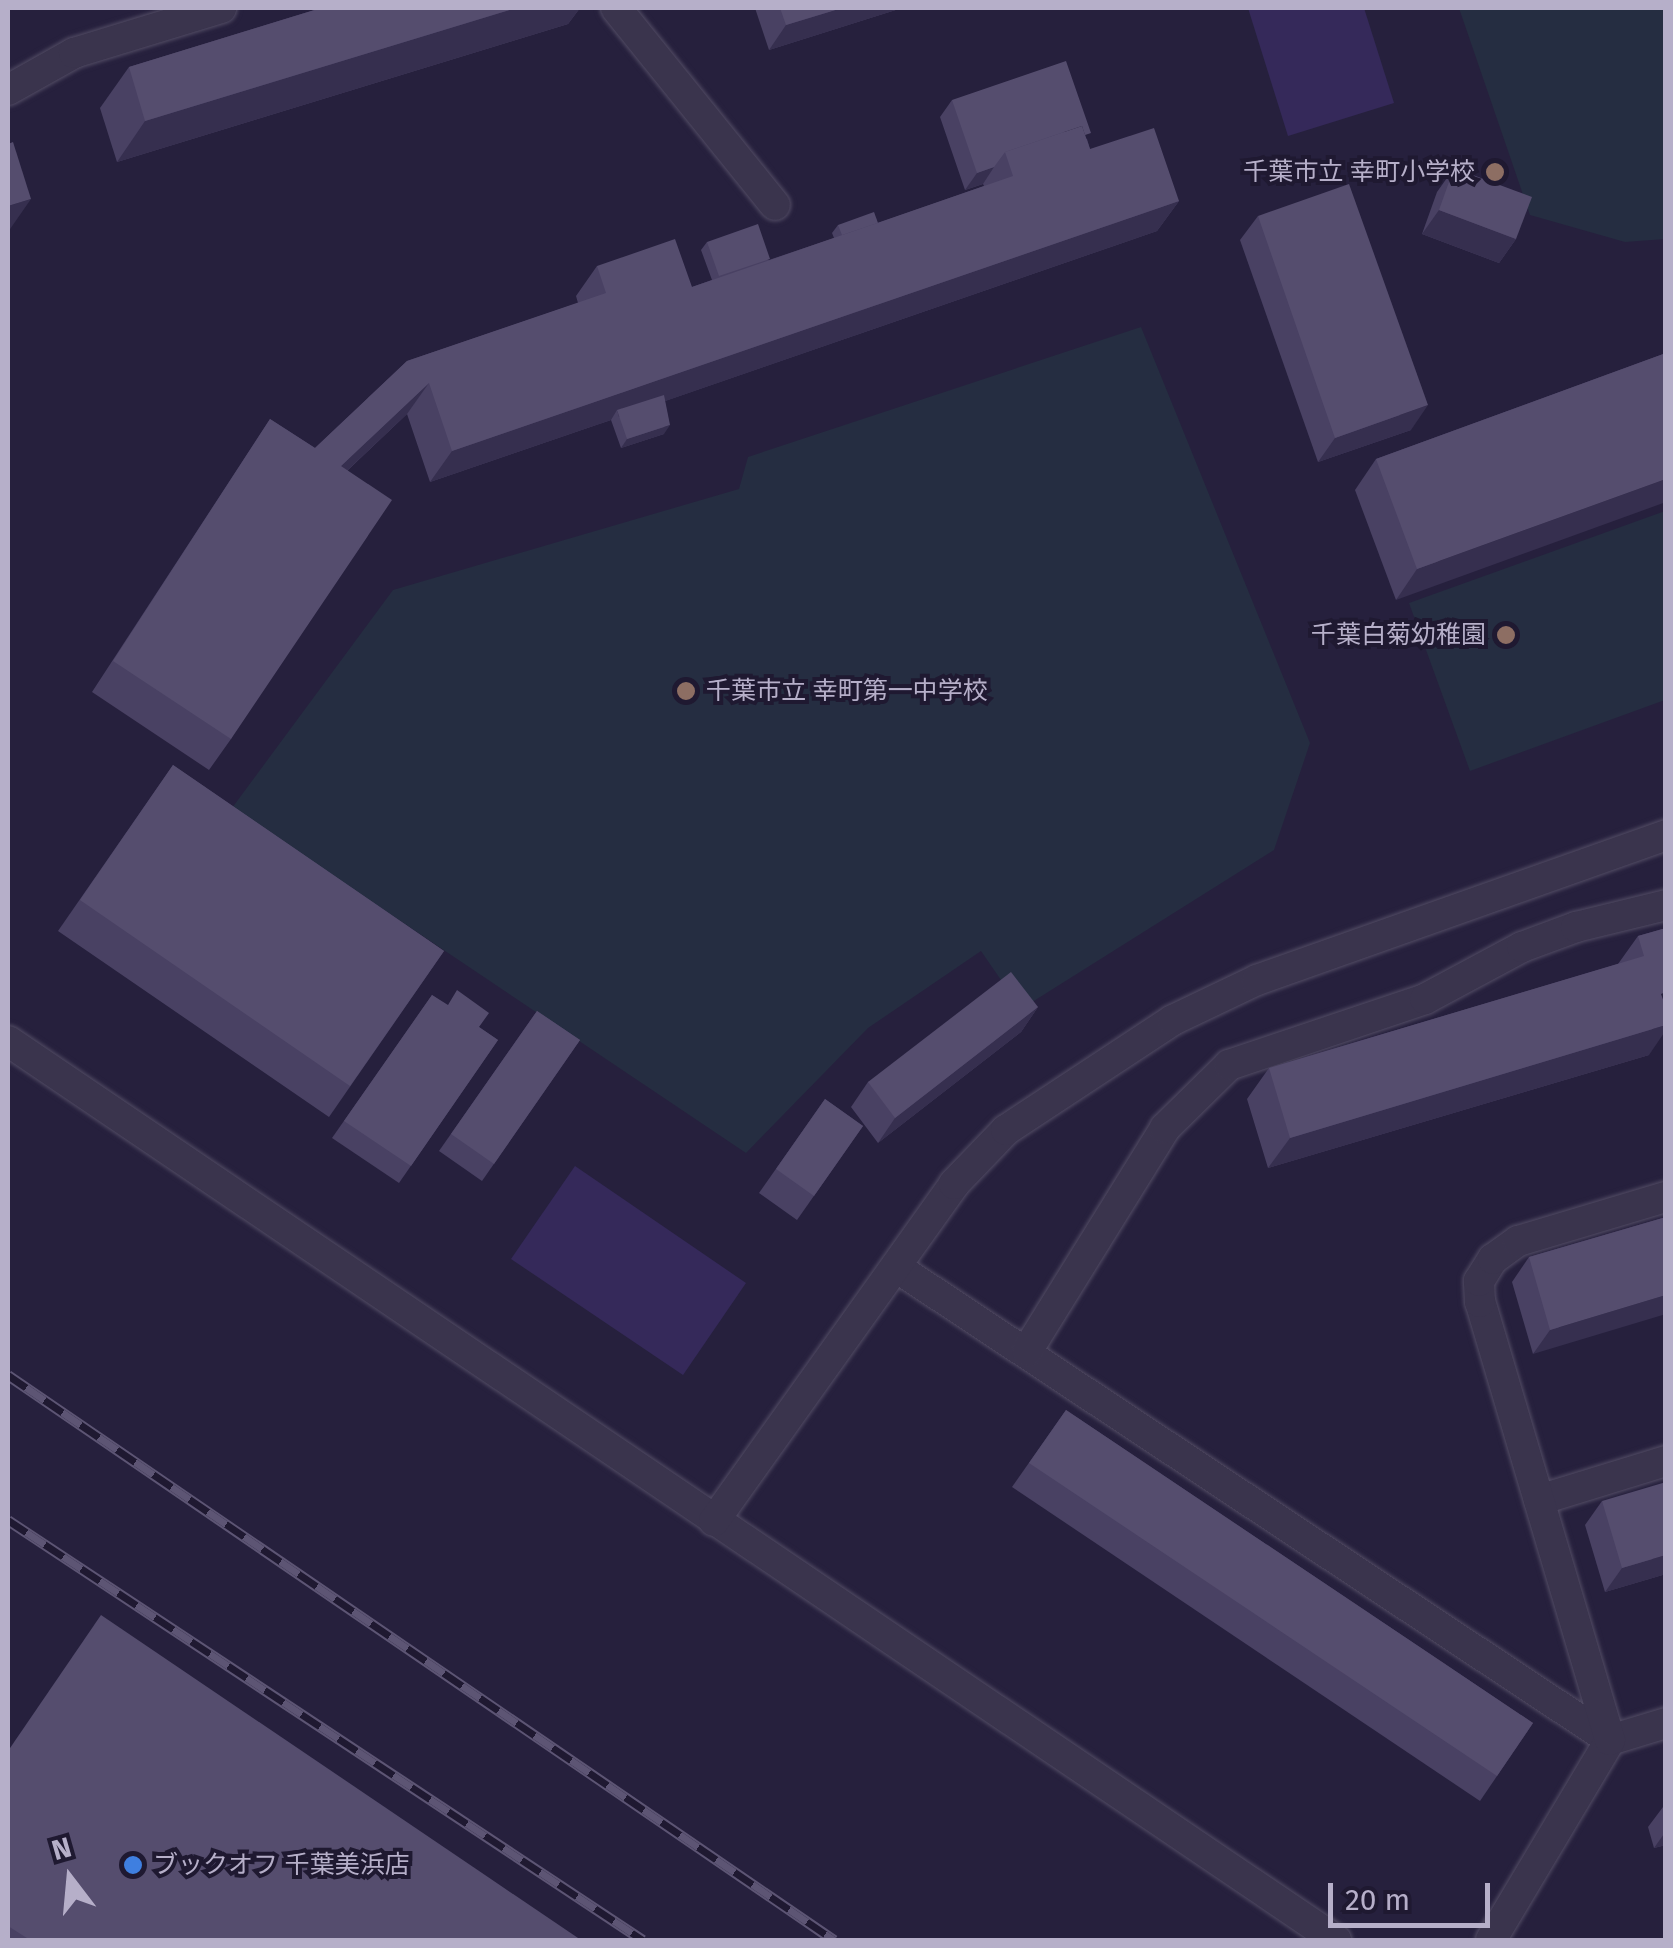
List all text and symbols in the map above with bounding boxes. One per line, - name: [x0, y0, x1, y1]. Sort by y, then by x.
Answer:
- place label: 千葉市立 幸町小学校: [1243, 157, 1475, 187]
- marker: 千葉市立 幸町小学校: [1484, 161, 1506, 183]
- place label: 千葉白菊幼稚園: [1311, 620, 1486, 650]
- marker: 千葉白菊幼稚園: [1495, 624, 1517, 646]
- place label: 千葉市立 幸町第一中学校: [706, 676, 988, 706]
- marker: 千葉市立 幸町第一中学校: [675, 680, 697, 702]
- north arrow: [20, 1828, 120, 1928]
- text: N: [48, 1830, 75, 1867]
- place label: ブックオフ 千葉美浜店: [153, 1850, 410, 1880]
- marker: ブックオフ 千葉美浜店: [122, 1854, 144, 1876]
- scale bar: [1333, 1863, 1496, 1925]
- text: 20 m: [1345, 1882, 1410, 1918]

